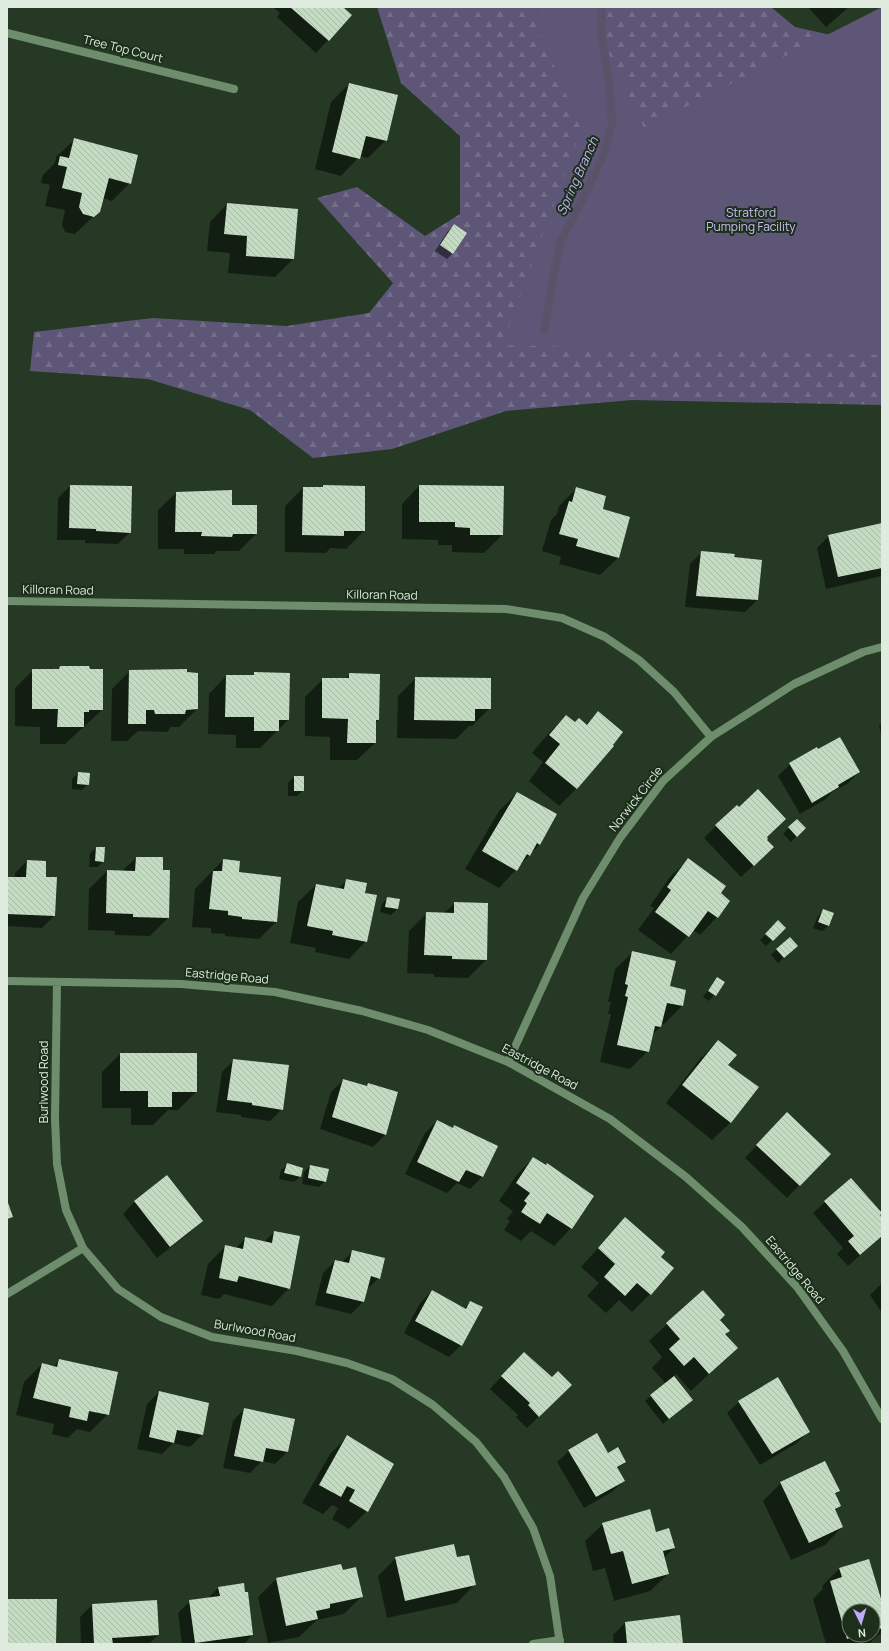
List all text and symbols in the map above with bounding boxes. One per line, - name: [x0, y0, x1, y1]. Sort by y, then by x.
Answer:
- street label: Tree Top Court: [81, 30, 165, 67]
- water label: Spring Branch: [552, 133, 603, 218]
- park label: Stratford Pumping Facility: [706, 204, 796, 235]
- street label: Killoran Road: [22, 580, 94, 599]
- street label: Killoran Road: [346, 585, 418, 604]
- street label: Norwick Circle: [605, 763, 666, 835]
- street label: Eastridge Road: [185, 963, 270, 988]
- street label: Eastridge Road: [499, 1039, 581, 1094]
- street label: Burlwood Road: [35, 1041, 52, 1123]
- street label: Eastridge Road: [762, 1232, 829, 1307]
- street label: Burlwood Road: [213, 1315, 297, 1346]
- north arrow: [841, 1603, 881, 1643]
- text: N: [857, 1626, 867, 1641]

